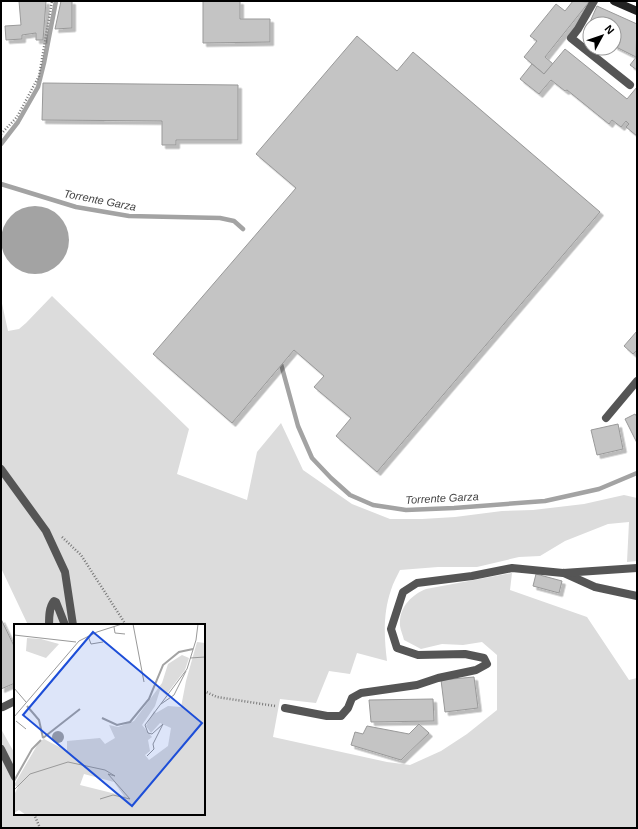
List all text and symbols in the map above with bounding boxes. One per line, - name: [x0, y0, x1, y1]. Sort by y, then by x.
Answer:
- north arrow: [582, 16, 622, 56]
- text: N: [603, 23, 617, 37]
- water label: Torrente Garza: [63, 187, 137, 213]
- water label: Torrente Garza: [405, 490, 479, 506]
- inset map: [14, 624, 205, 815]

